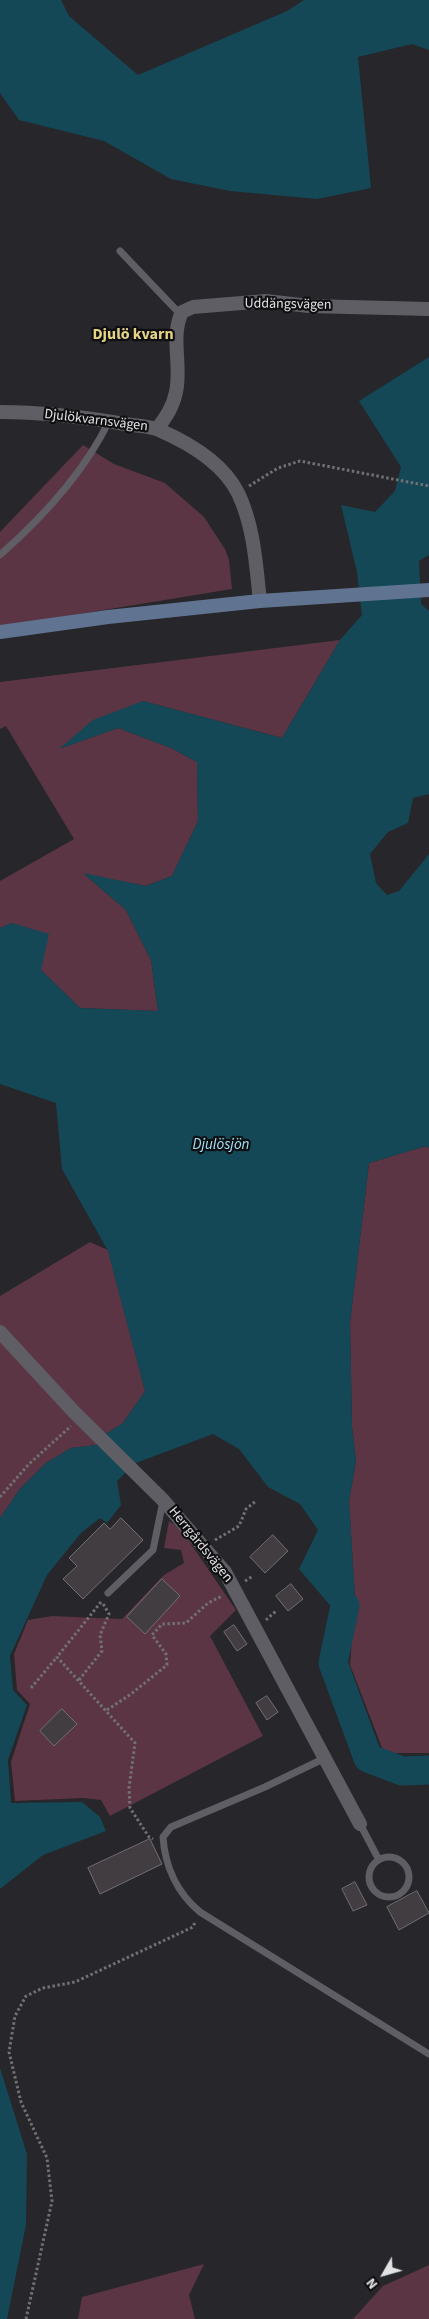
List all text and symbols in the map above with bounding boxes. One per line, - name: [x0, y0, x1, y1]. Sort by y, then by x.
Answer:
- street label: Uddängsvägen: [244, 296, 332, 314]
- district label: Djulö kvarn: [92, 325, 174, 345]
- street label: Djulökvarnsvägen: [43, 406, 149, 436]
- water label: Djulösjön: [193, 1137, 249, 1155]
- street label: Herrgårdsvägen: [164, 1504, 236, 1586]
- north arrow: [359, 2249, 409, 2299]
- text: N: [361, 2273, 383, 2293]

